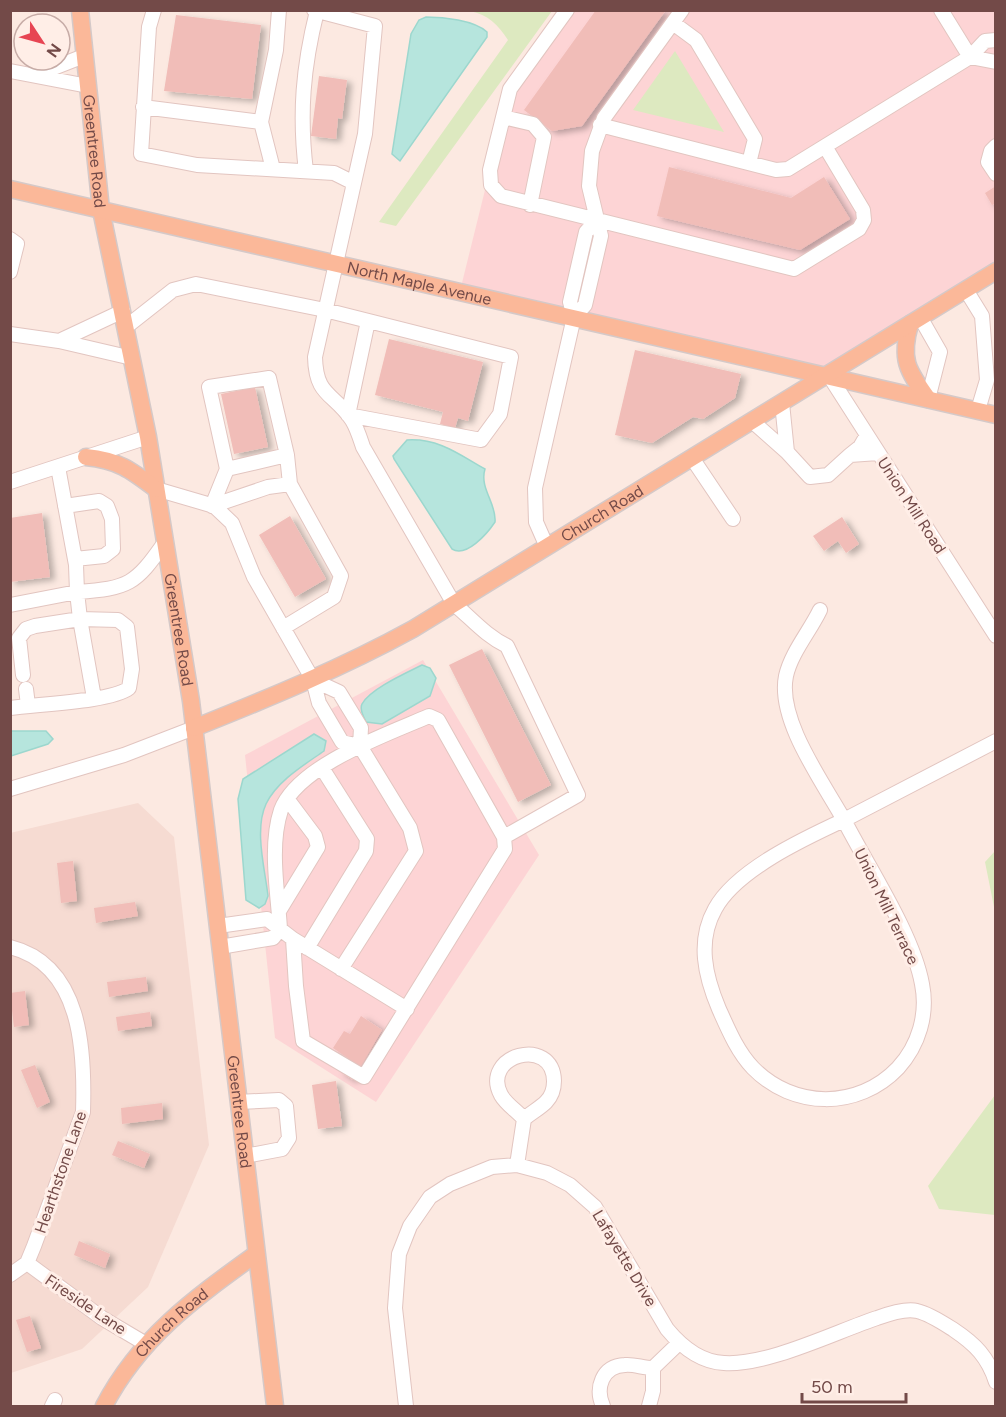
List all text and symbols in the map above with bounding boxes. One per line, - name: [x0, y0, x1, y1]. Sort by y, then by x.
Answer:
- north arrow: [12, 12, 72, 72]
- text: N: [42, 40, 65, 61]
- street label: Greentree Road: [79, 94, 110, 209]
- street label: North Maple Avenue: [345, 258, 494, 309]
- street label: Union Mill Road: [873, 453, 950, 557]
- street label: Church Road: [557, 481, 647, 546]
- street label: Greentree Road: [160, 572, 197, 687]
- street label: Union Mill Terrace: [850, 845, 923, 968]
- street label: Greentree Road: [223, 1054, 256, 1169]
- street label: Hearthstone Lane: [31, 1108, 90, 1236]
- street label: Lafayette Drive: [588, 1207, 661, 1310]
- street label: Fireside Lane: [41, 1270, 130, 1339]
- street label: Church Road: [131, 1284, 212, 1361]
- scale bar: [802, 1366, 906, 1404]
- text: 50 m: [811, 1376, 853, 1398]

